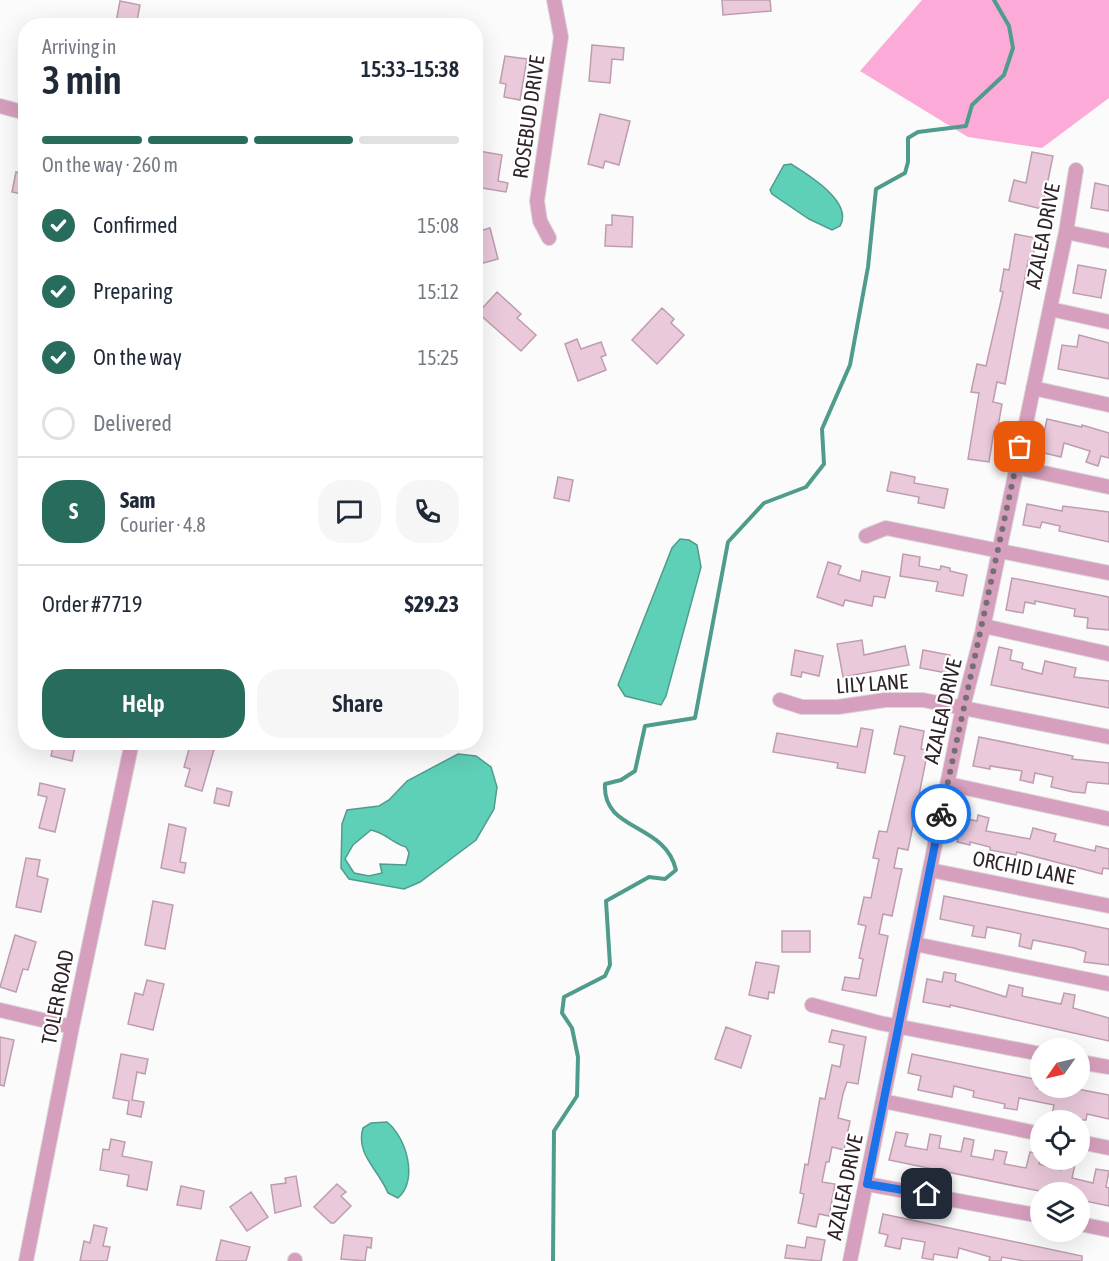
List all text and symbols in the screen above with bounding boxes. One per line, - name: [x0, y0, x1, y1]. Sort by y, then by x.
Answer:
- text: Arriving in: [42, 35, 116, 58]
- street label: ROSEBUD DRIVE: [507, 54, 549, 180]
- text: 15:33–15:38: [361, 56, 459, 82]
- text: 3 min: [42, 58, 122, 102]
- text: On the way · 260 m: [42, 153, 178, 176]
- street label: AZALEA DRIVE: [1020, 181, 1064, 291]
- icon: check: [42, 209, 75, 242]
- text: Confirmed: [93, 212, 178, 238]
- text: 15:08: [417, 214, 459, 237]
- icon: check: [42, 275, 75, 308]
- text: Preparing: [93, 278, 173, 304]
- text: 15:12: [418, 280, 459, 303]
- icon: check: [42, 341, 75, 374]
- text: On the way: [93, 344, 182, 370]
- text: 15:25: [418, 346, 459, 369]
- text: Delivered: [93, 410, 172, 436]
- pin: [994, 421, 1045, 472]
- icon: bag: [1003, 430, 1036, 463]
- button: chat: [318, 480, 381, 543]
- button: phone: [396, 480, 459, 543]
- text: Sam: [120, 487, 155, 513]
- text: S: [69, 498, 78, 524]
- text: Courier · 4.8: [120, 513, 206, 536]
- text: Order #7719: [42, 591, 142, 617]
- text: $29.23: [404, 591, 459, 617]
- street label: AZALEA DRIVE: [918, 656, 966, 766]
- button: Help: [42, 669, 245, 738]
- button: Share: [257, 669, 459, 738]
- street label: LILY LANE: [835, 669, 909, 697]
- courier: [911, 784, 971, 844]
- icon: bike: [925, 798, 958, 831]
- street label: ORCHID LANE: [971, 845, 1077, 889]
- street label: TOLER ROAD: [36, 948, 78, 1046]
- north arrow: [1030, 1038, 1090, 1098]
- map controls: [1030, 1038, 1090, 1242]
- button: locate: [1030, 1110, 1090, 1170]
- street label: AZALEA DRIVE: [821, 1132, 867, 1242]
- pin: [901, 1168, 952, 1219]
- icon: home: [910, 1177, 943, 1210]
- button: layers: [1030, 1182, 1090, 1242]

